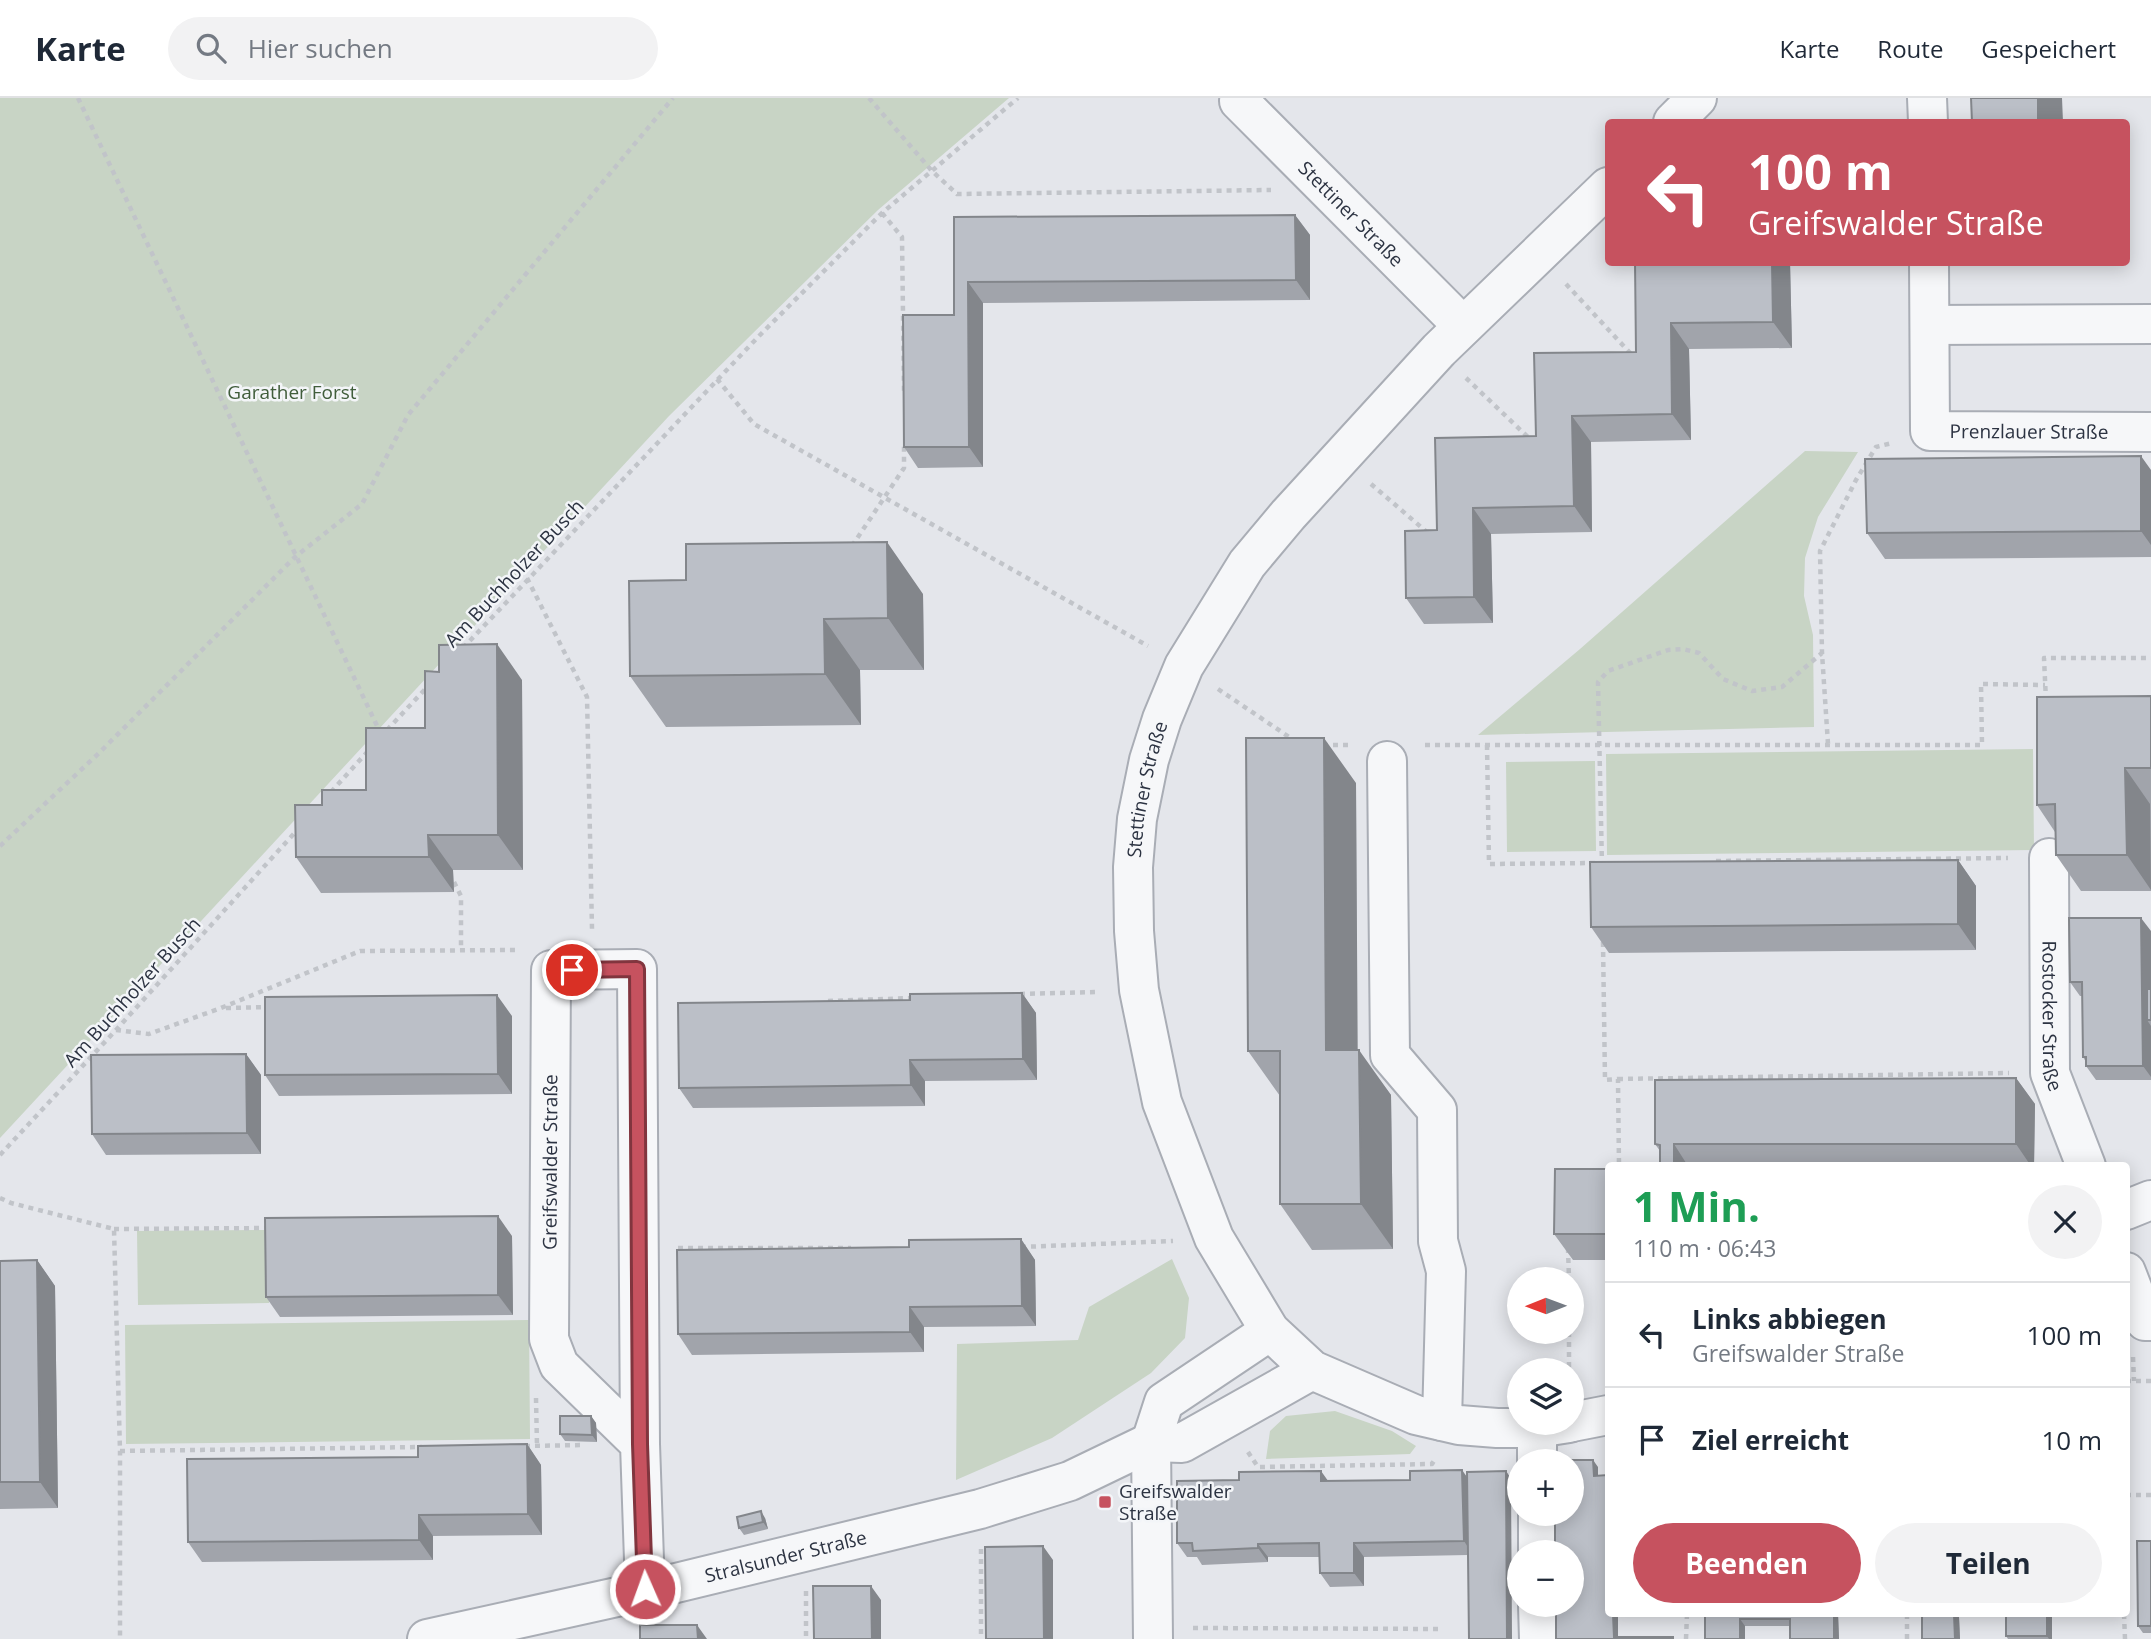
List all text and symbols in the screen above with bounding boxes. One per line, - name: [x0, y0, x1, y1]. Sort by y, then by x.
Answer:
- search box: [168, 17, 658, 80]
- text: Karte: [35, 26, 126, 71]
- icon: search: [192, 29, 230, 67]
- text: Hier suchen: [248, 30, 393, 66]
- text: Karte: [1779, 32, 1839, 65]
- text: Route: [1877, 32, 1943, 65]
- text: Gespeichert: [1981, 32, 2116, 65]
- text: 100 m: [1748, 138, 1893, 204]
- icon: left: [1633, 147, 1724, 238]
- street label: Stettiner Straße: [1293, 155, 1410, 272]
- text: Greifswalder Straße: [1748, 201, 2044, 244]
- park label: Garather Forst: [227, 379, 357, 405]
- street label: Prenzlauer Straße: [1950, 418, 2108, 445]
- street label: Am Buchholzer Busch: [439, 494, 589, 652]
- street label: Stettiner Straße: [1121, 718, 1174, 859]
- street label: Am Buchholzer Busch: [58, 912, 206, 1072]
- pin: [542, 940, 602, 1000]
- street label: Rostocker Straße: [2036, 940, 2069, 1095]
- icon: arrive: [553, 951, 591, 989]
- street label: Greifswalder Straße: [536, 1074, 563, 1250]
- text: 1 Min.: [1633, 1177, 1760, 1234]
- button: close: [2028, 1185, 2102, 1259]
- text: 110 m · 06:43: [1633, 1232, 1776, 1264]
- north arrow: [1507, 1267, 1584, 1344]
- map controls: [1507, 1267, 1584, 1617]
- text: Links abbiegen: [1692, 1301, 1887, 1337]
- icon: left: [1633, 1316, 1671, 1354]
- text: 100 m: [2027, 1317, 2102, 1353]
- text: Greifswalder Straße: [1692, 1337, 1905, 1369]
- button: layers: [1507, 1358, 1584, 1435]
- icon: arrive: [1633, 1421, 1671, 1459]
- text: Ziel erreicht: [1692, 1422, 1849, 1458]
- text: 10 m: [2041, 1422, 2102, 1458]
- button: +: [1507, 1449, 1584, 1526]
- place label: Greifswalder Straße: [1119, 1478, 1232, 1526]
- marker: Greifswalder Straße: [1097, 1494, 1113, 1510]
- button: Beenden: [1633, 1523, 1861, 1603]
- button: Teilen: [1875, 1523, 2102, 1603]
- street label: Stralsunder Straße: [702, 1524, 869, 1589]
- button: −: [1507, 1540, 1584, 1617]
- position arrow: [608, 1552, 682, 1626]

